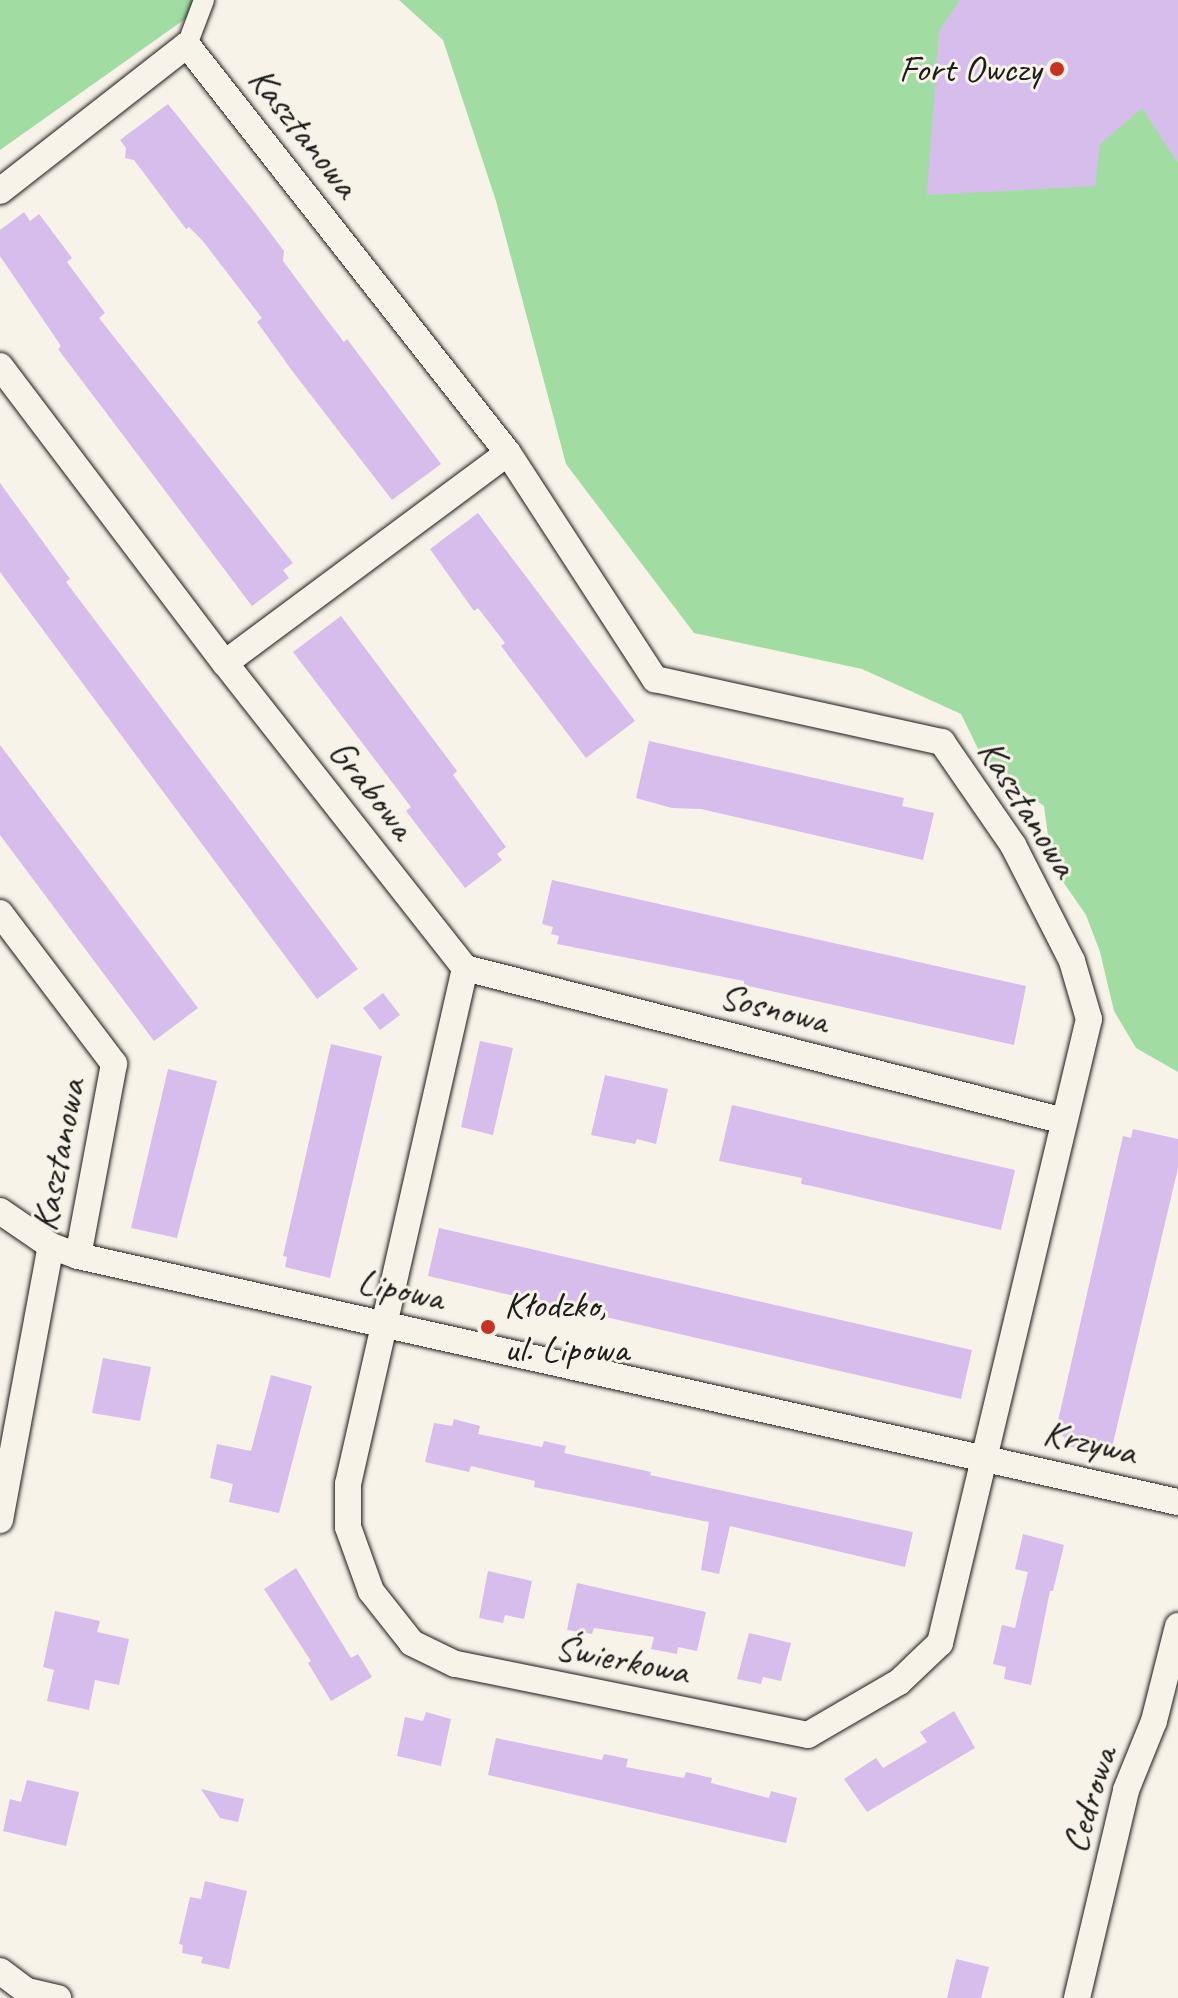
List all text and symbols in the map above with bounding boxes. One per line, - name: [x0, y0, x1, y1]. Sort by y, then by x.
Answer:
- place label: Fort Owczy: [899, 46, 1041, 92]
- street label: Kasztanowa: [239, 57, 369, 207]
- marker: Fort Owczy: [1048, 60, 1066, 78]
- street label: Grabowa: [319, 730, 425, 848]
- street label: Kasztanowa: [968, 731, 1088, 885]
- street label: Sosnowa: [715, 973, 833, 1043]
- street label: Kasztanowa: [21, 1075, 95, 1235]
- street label: Lipowa: [354, 1258, 448, 1320]
- place label: Kłodzko, ul. Lipowa: [504, 1282, 628, 1372]
- marker: Kłodzko, ul. Lipowa: [479, 1318, 497, 1336]
- street label: Krzywa: [1039, 1409, 1141, 1475]
- street label: Świerkowa: [551, 1624, 693, 1694]
- street label: Cedrowa: [1051, 1742, 1127, 1858]

